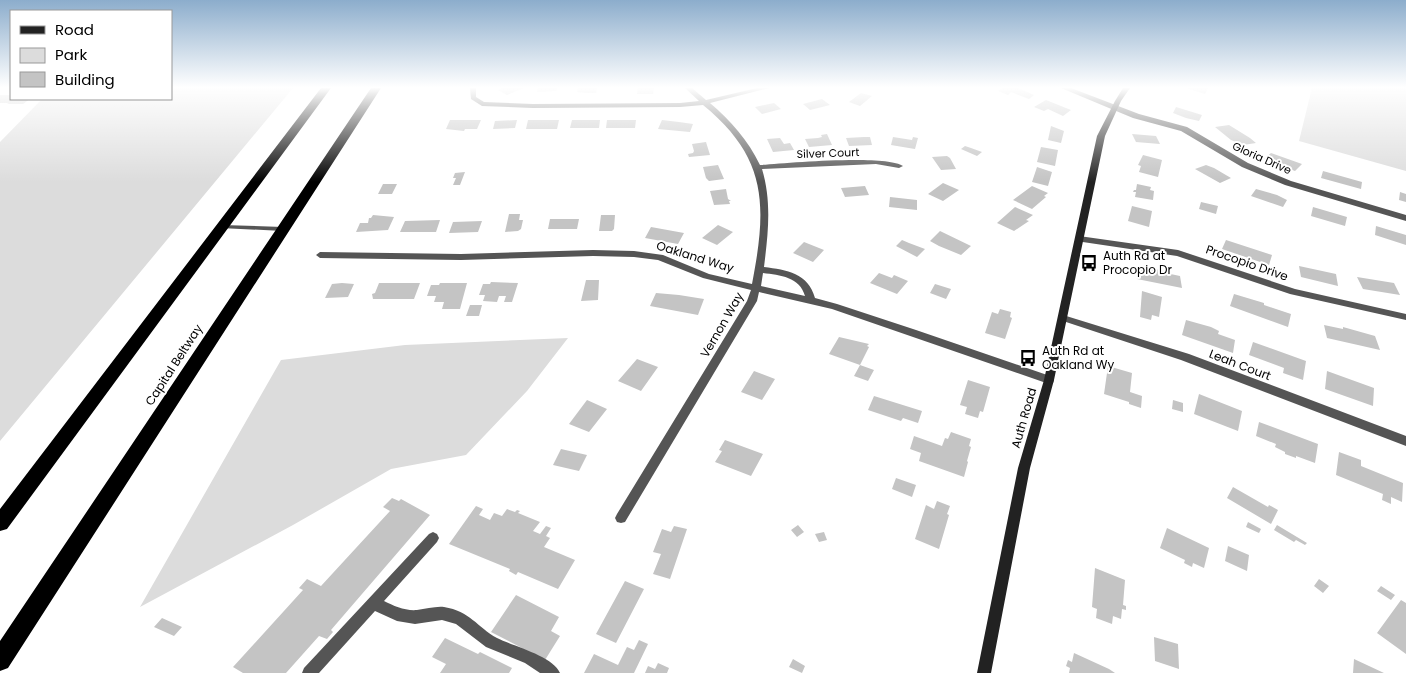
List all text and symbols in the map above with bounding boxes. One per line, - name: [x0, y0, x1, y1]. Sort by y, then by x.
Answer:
- legend: [10, 10, 172, 100]
- text: Road: [55, 19, 94, 40]
- text: Park: [55, 44, 87, 65]
- text: Building: [55, 69, 115, 90]
- street label: Gloria Drive: [1230, 138, 1294, 178]
- street label: Silver Court: [796, 144, 860, 162]
- street label: Oakland Way: [654, 237, 736, 276]
- street label: Procopio Drive: [1204, 240, 1291, 285]
- place label: Auth Rd at Procopio Dr: [1103, 247, 1173, 278]
- bus stop icon: Auth Rd at Procopio Dr: [1079, 253, 1099, 273]
- street label: Vernon Way: [696, 289, 747, 361]
- street label: Capital Beltway: [141, 321, 206, 409]
- place label: Auth Rd at Oakland Wy: [1042, 342, 1114, 373]
- street label: Leah Court: [1207, 345, 1274, 384]
- bus stop icon: Auth Rd at Oakland Wy: [1018, 348, 1038, 368]
- street label: Auth Road: [1007, 386, 1040, 450]

